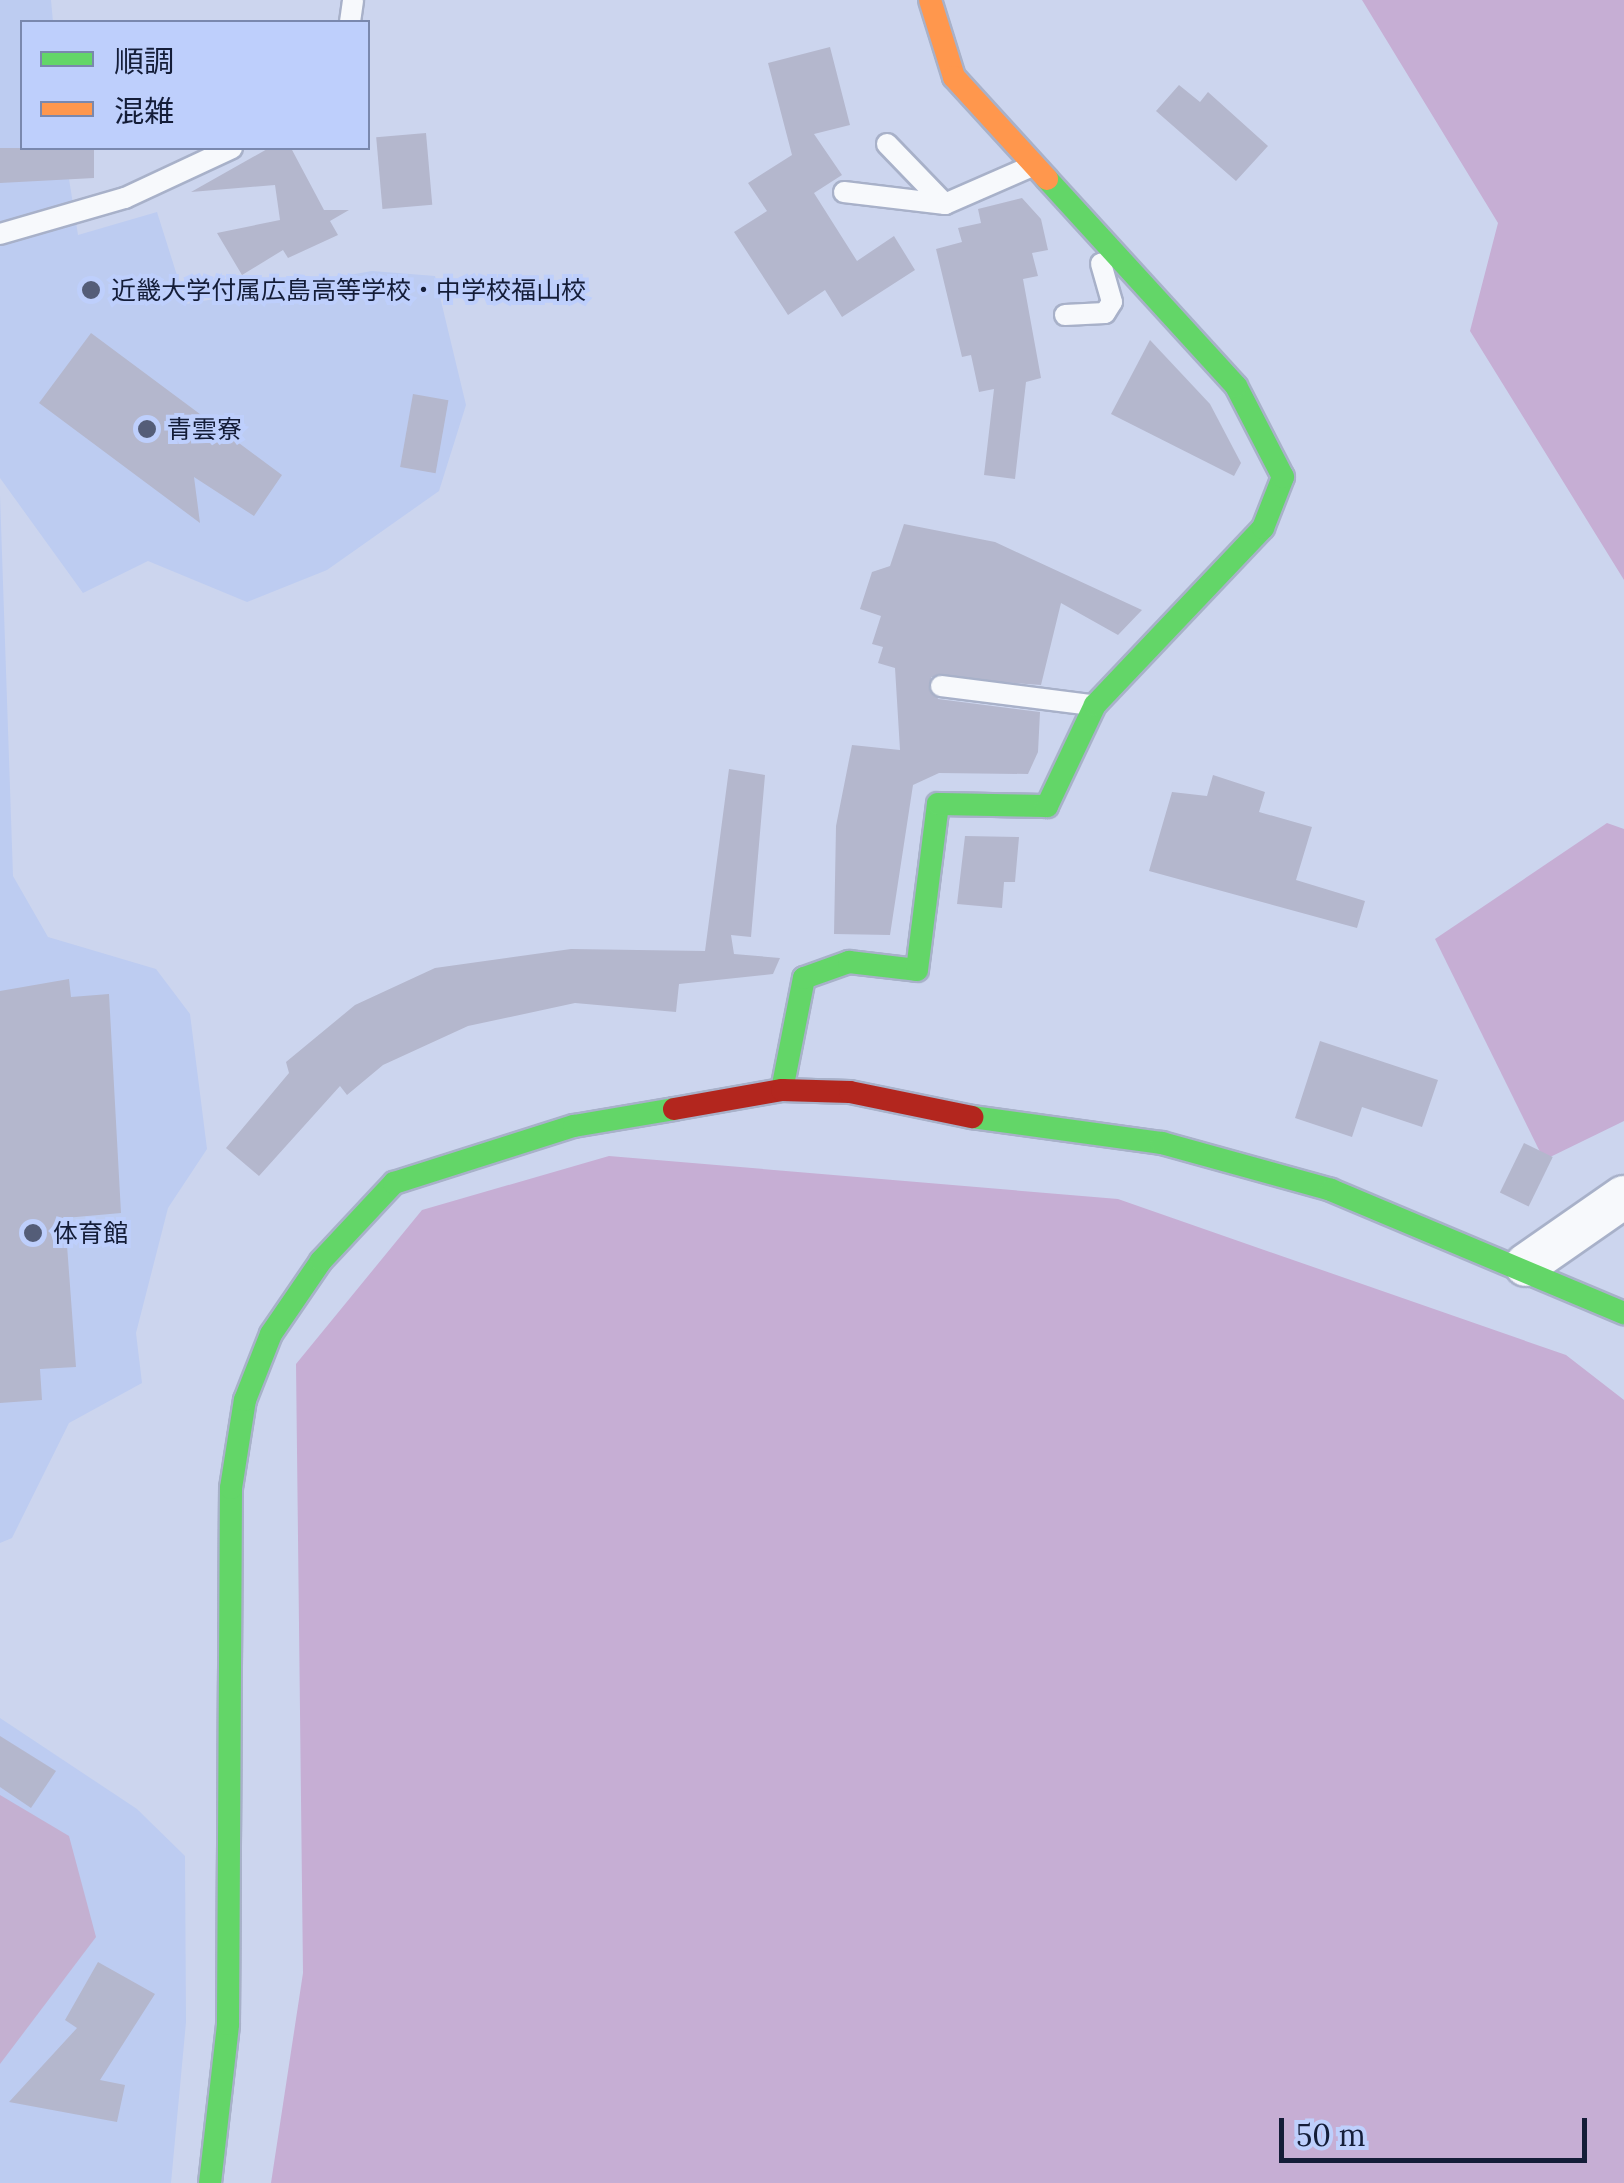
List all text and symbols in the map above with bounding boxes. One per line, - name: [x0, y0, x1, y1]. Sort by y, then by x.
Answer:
- legend: [20, 20, 370, 150]
- text: 順調: [114, 42, 174, 80]
- text: 混雑: [114, 92, 174, 130]
- place label: 近畿大学付属広島高等学校・中学校福山校: [111, 275, 586, 305]
- marker: 近畿大学付属広島高等学校・中学校福山校: [80, 279, 102, 301]
- place label: 青雲寮: [167, 414, 242, 444]
- marker: 青雲寮: [136, 418, 158, 440]
- place label: 体育館: [53, 1218, 128, 1248]
- marker: 体育館: [22, 1222, 44, 1244]
- scale bar: [1284, 2098, 1592, 2160]
- text: 50 m: [1296, 2116, 1366, 2154]

